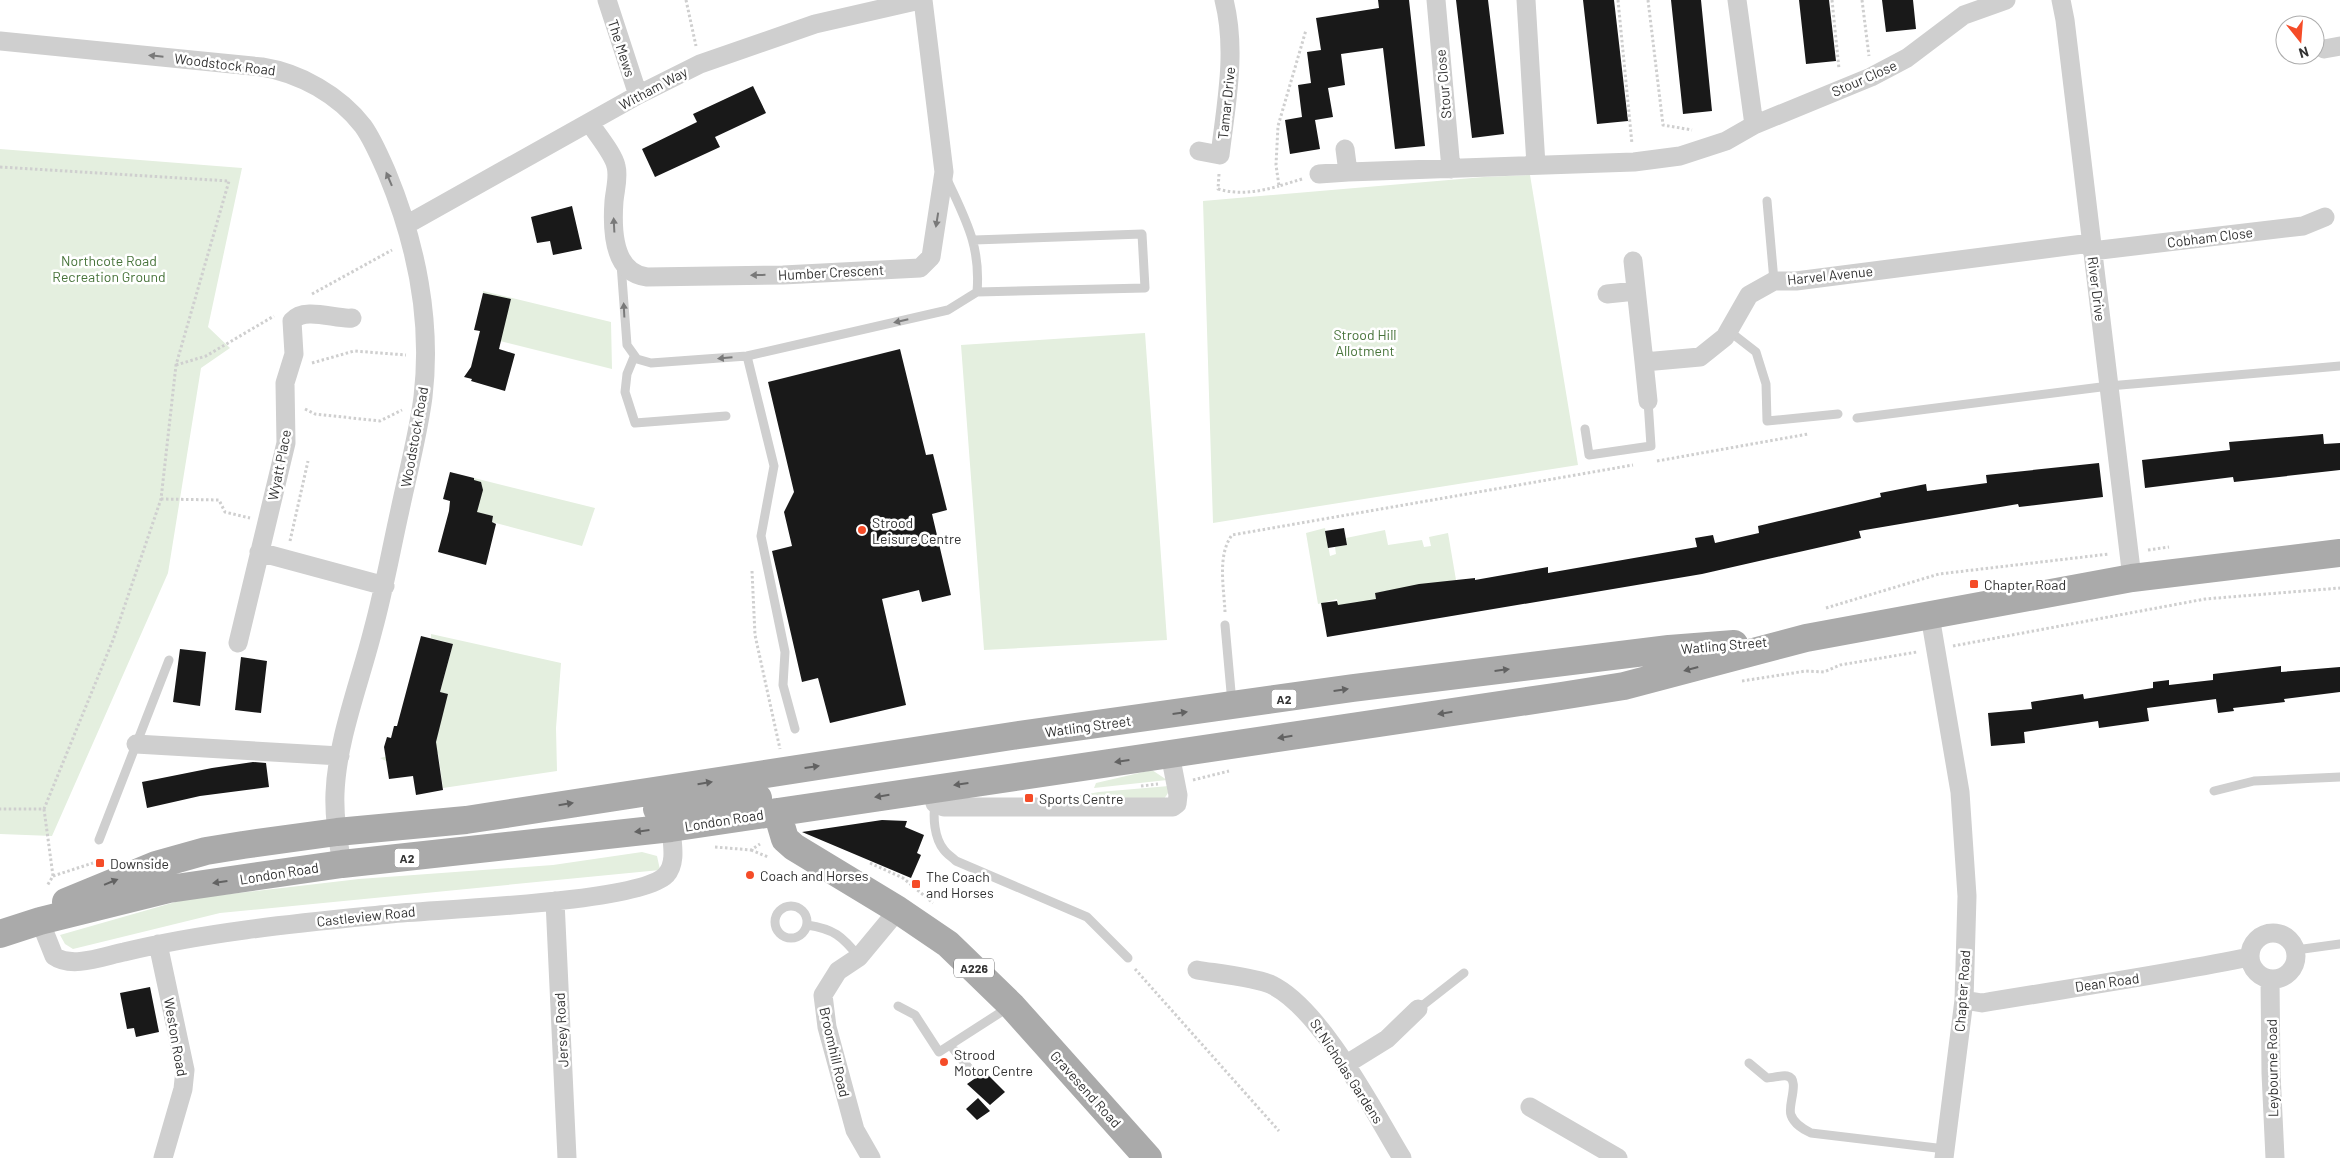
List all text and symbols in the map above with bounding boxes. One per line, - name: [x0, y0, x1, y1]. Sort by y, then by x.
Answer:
- north arrow: [2275, 15, 2325, 65]
- street label: The Mews: [605, 17, 639, 79]
- text: N: [2297, 43, 2311, 62]
- street label: Woodstock Road: [173, 49, 277, 79]
- street label: Stour Close: [1431, 49, 1455, 119]
- one-way arrow: [148, 52, 164, 60]
- street label: Stour Close: [1829, 56, 1899, 100]
- street label: Witham Way: [616, 63, 691, 113]
- street label: Tamar Drive: [1214, 66, 1238, 140]
- one-way arrow: [385, 172, 393, 186]
- one-way arrow: [933, 213, 941, 229]
- one-way arrow: [609, 217, 617, 233]
- street label: Cobham Close: [2166, 223, 2254, 251]
- park label: Northcote Road Recreation Ground: [52, 252, 166, 285]
- street label: River Drive: [2085, 256, 2109, 322]
- street label: Humber Crescent: [778, 261, 884, 283]
- street label: Harvel Avenue: [1786, 262, 1874, 288]
- one-way arrow: [750, 272, 766, 280]
- one-way arrow: [620, 302, 628, 318]
- one-way arrow: [893, 317, 908, 325]
- park label: Strood Hill Allotment: [1333, 326, 1397, 359]
- one-way arrow: [716, 355, 732, 363]
- street label: Woodstock Road: [397, 385, 431, 489]
- street label: Wyatt Place: [264, 428, 294, 502]
- place label: Strood Leisure Centre: [872, 514, 962, 547]
- marker: Strood Leisure Centre: [856, 524, 868, 536]
- place label: Chapter Road: [1984, 576, 2066, 593]
- marker: Chapter Road: [1968, 578, 1980, 590]
- street label: Watling Street: [1680, 633, 1768, 657]
- one-way arrow: [1684, 665, 1699, 673]
- one-way arrow: [1495, 666, 1511, 674]
- one-way arrow: [1333, 686, 1349, 694]
- road number: A2: [1272, 690, 1296, 709]
- one-way arrow: [1173, 709, 1189, 717]
- one-way arrow: [1437, 709, 1453, 717]
- street label: Watling Street: [1044, 712, 1132, 740]
- one-way arrow: [1276, 733, 1292, 741]
- one-way arrow: [1114, 757, 1130, 765]
- one-way arrow: [804, 763, 820, 771]
- one-way arrow: [698, 779, 714, 787]
- one-way arrow: [953, 780, 969, 788]
- place label: Sports Centre: [1039, 790, 1123, 807]
- marker: Sports Centre: [1023, 792, 1035, 804]
- one-way arrow: [874, 793, 890, 801]
- one-way arrow: [558, 800, 574, 808]
- street label: London Road: [683, 805, 765, 835]
- one-way arrow: [634, 827, 650, 835]
- road number: A2: [394, 848, 420, 868]
- place label: Downside: [110, 855, 169, 872]
- marker: Downside: [94, 857, 106, 869]
- street label: London Road: [238, 858, 320, 888]
- place label: Coach and Horses: [760, 867, 869, 884]
- place label: The Coach and Horses: [926, 868, 994, 901]
- marker: Coach and Horses: [744, 869, 756, 881]
- one-way arrow: [104, 878, 119, 886]
- one-way arrow: [212, 878, 228, 886]
- marker: The Coach and Horses: [910, 878, 922, 890]
- street label: Castleview Road: [316, 902, 416, 930]
- street label: Chapter Road: [1951, 949, 1973, 1033]
- road number: A226: [954, 958, 994, 978]
- street label: Dean Road: [2074, 969, 2140, 995]
- street label: Jersey Road: [551, 992, 571, 1068]
- street label: Weston Road: [161, 996, 191, 1078]
- street label: Broomhill Road: [816, 1005, 854, 1099]
- street label: St Nicholas Gardens: [1307, 1015, 1387, 1127]
- street label: Leybourne Road: [2263, 1019, 2281, 1117]
- place label: Strood Motor Centre: [954, 1046, 1033, 1079]
- street label: Gravesend Road: [1047, 1047, 1125, 1131]
- marker: Strood Motor Centre: [938, 1056, 950, 1068]

